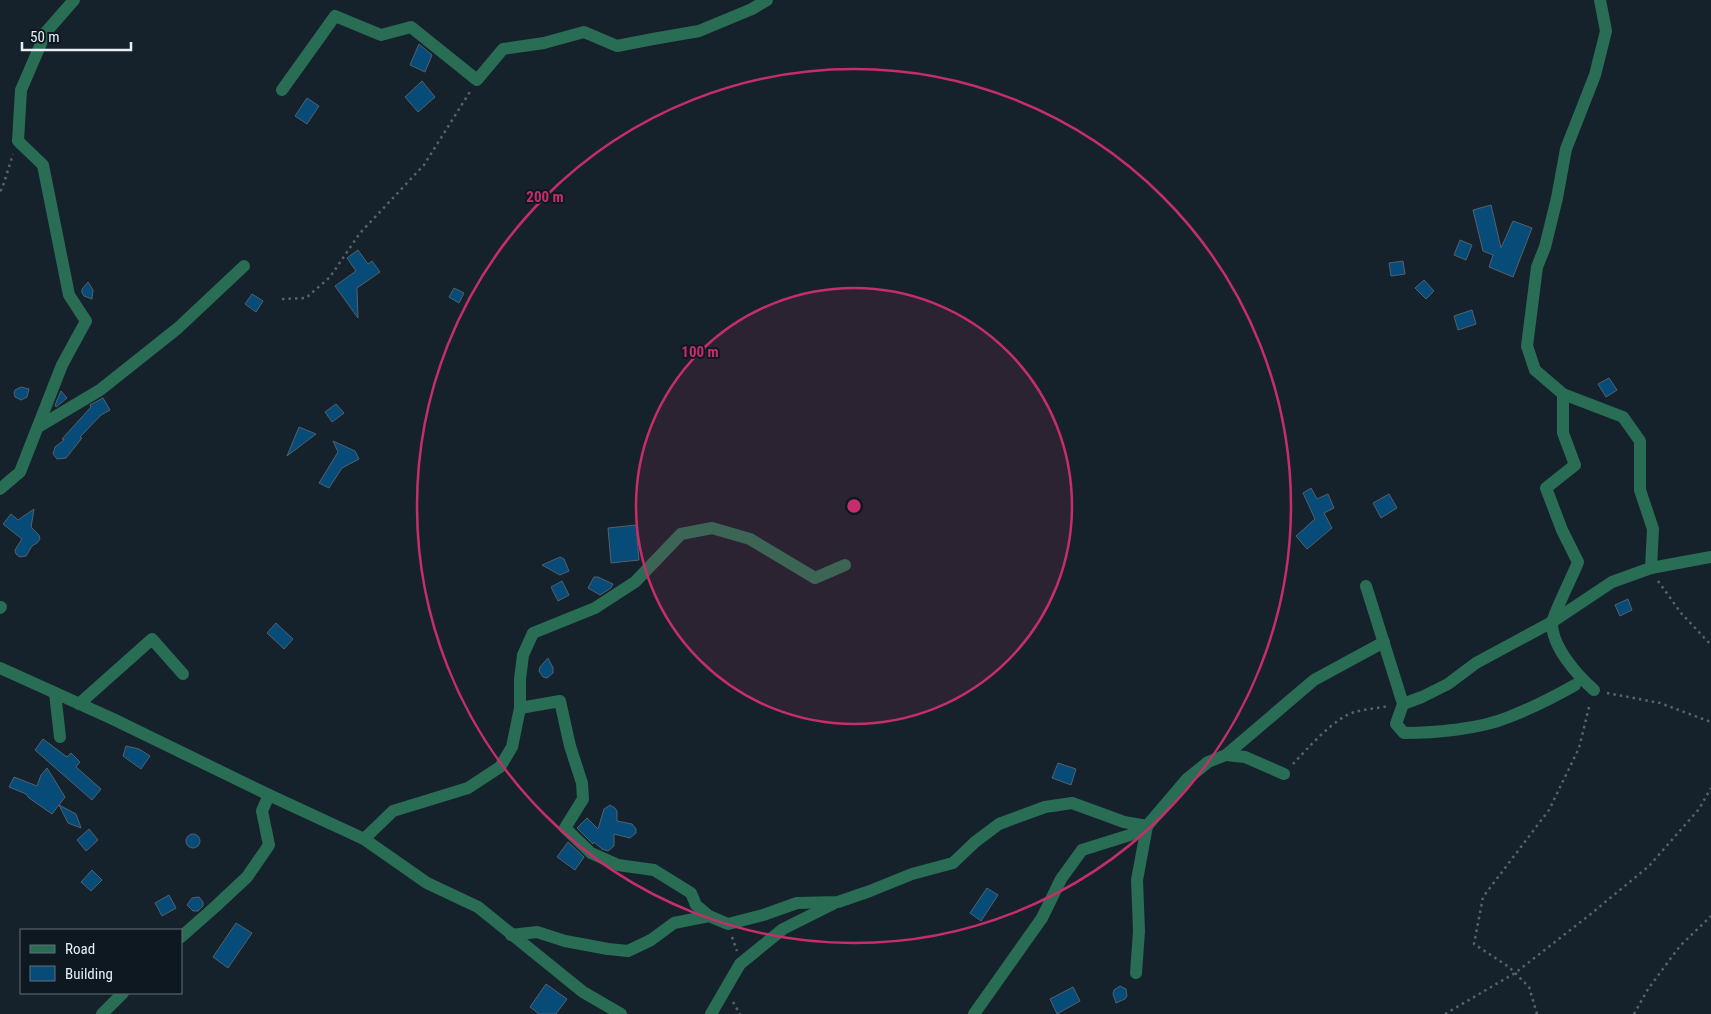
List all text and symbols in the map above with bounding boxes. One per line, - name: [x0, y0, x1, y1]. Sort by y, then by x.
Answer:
- scale bar: [22, 20, 131, 52]
- text: 50 m: [30, 28, 60, 46]
- text: 200 m: [526, 188, 564, 206]
- text: 100 m: [681, 343, 719, 361]
- centre of rings: [845, 497, 863, 515]
- legend: [20, 929, 182, 994]
- text: Road: [65, 940, 95, 958]
- text: Building: [65, 965, 113, 983]

